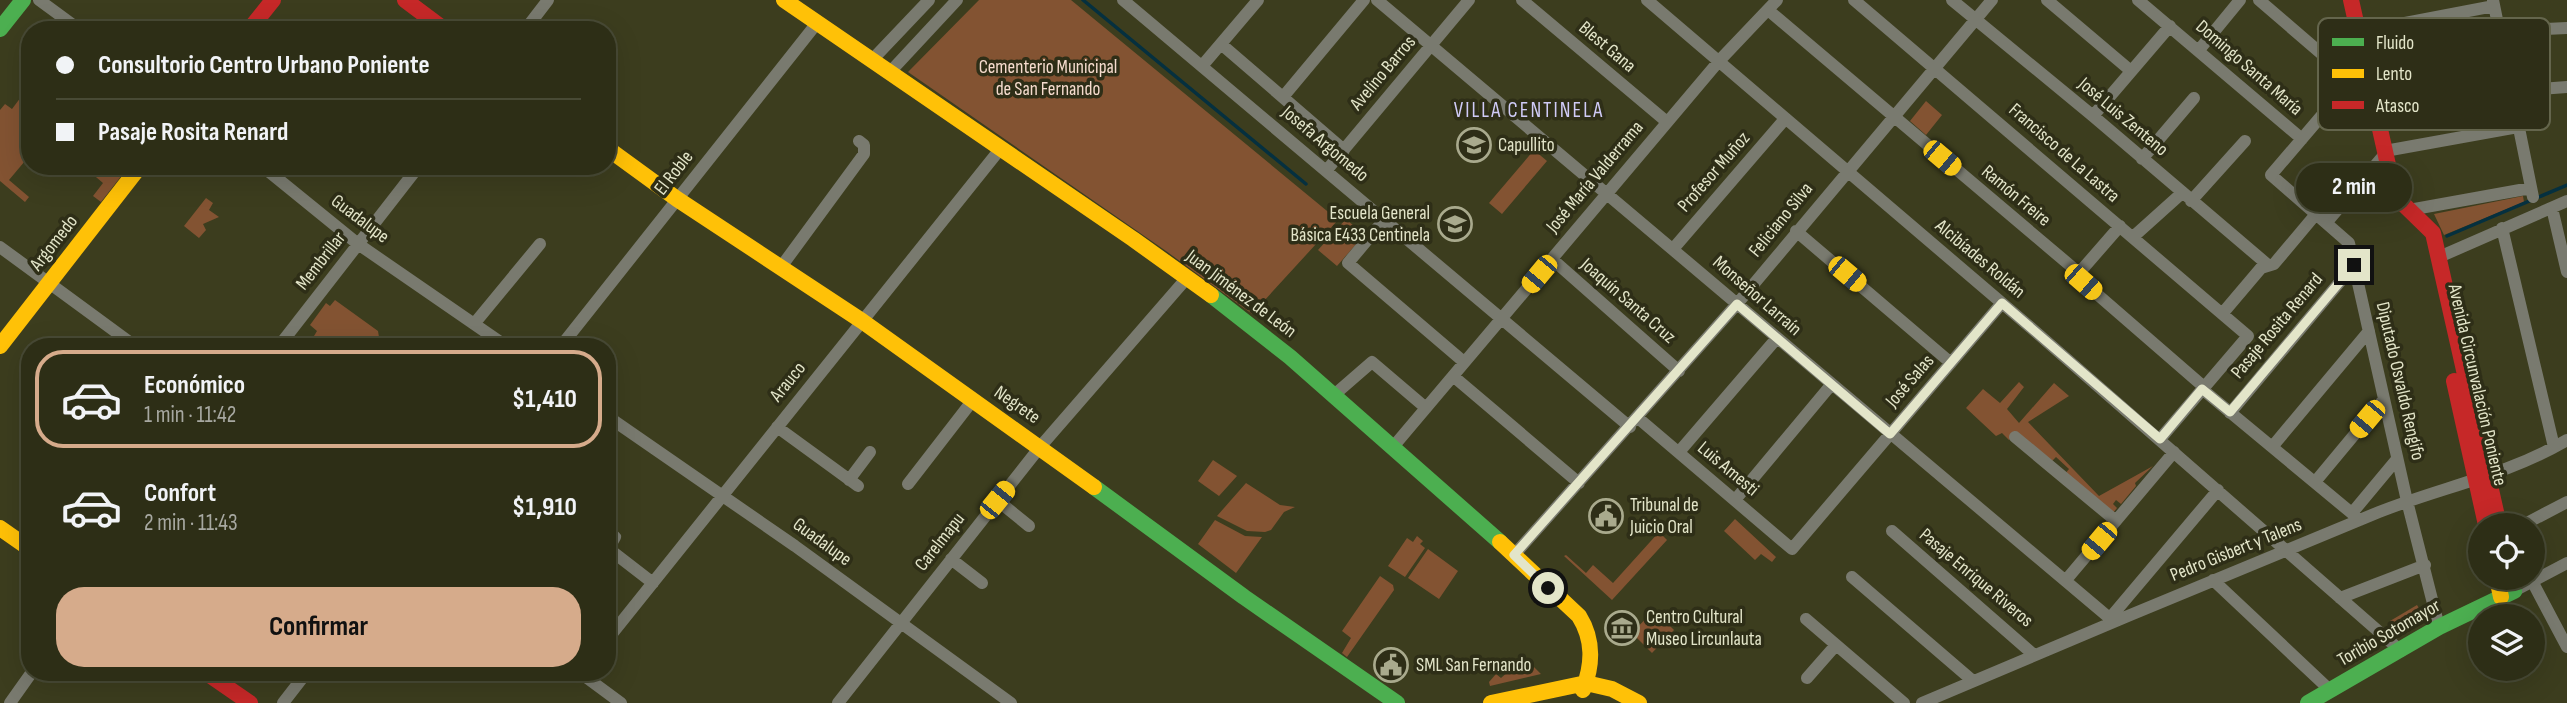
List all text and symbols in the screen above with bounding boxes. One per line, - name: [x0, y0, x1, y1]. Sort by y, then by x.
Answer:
- street label: Domingo Santa María: [2191, 15, 2307, 121]
- street label: Blest Gana: [1574, 17, 1640, 77]
- legend: [2318, 18, 2550, 130]
- street label: Avelino Barros: [1344, 31, 1421, 116]
- text: Fluido: [2376, 32, 2414, 55]
- text: Consultorio Centro Urbano Poniente: [98, 50, 430, 81]
- park label: Cementerio Municipal de San Fernando: [979, 56, 1117, 101]
- text: Lento: [2376, 63, 2412, 86]
- street label: José Luis Zenteno: [2073, 72, 2173, 161]
- text: Atasco: [2375, 95, 2419, 118]
- district label: VILLA CENTINELA: [1454, 98, 1604, 123]
- street label: Francisco de La Lastra: [2004, 99, 2124, 207]
- street label: Josefa Argomedo: [1276, 100, 1373, 187]
- street label: José María Valderrama: [1541, 116, 1648, 238]
- text: Pasaje Rosita Renard: [98, 117, 288, 148]
- school or university icon: Capullito: [1455, 126, 1493, 164]
- street label: Profesor Muñoz: [1673, 127, 1755, 217]
- place label: Capullito: [1498, 134, 1555, 157]
- car: [1920, 136, 1965, 180]
- street label: El Roble: [650, 146, 698, 200]
- street label: Ramón Freire: [1977, 160, 2055, 232]
- callout: 2 min: [2296, 163, 2412, 212]
- text: 2 min: [2332, 173, 2376, 201]
- street label: Feliciano Silva: [1744, 178, 1818, 262]
- street label: Guadalupe: [326, 190, 394, 248]
- place label: Escuela General Básica E433 Centinela: [1291, 202, 1430, 247]
- school or university icon: Escuela General Básica E433 Centinela: [1436, 205, 1474, 243]
- street label: Argomedo: [24, 211, 83, 276]
- street label: Alcibíades Roldán: [1930, 214, 2030, 303]
- street label: Membrillar: [291, 227, 351, 295]
- street label: Juan Jiménez de León: [1180, 244, 1301, 343]
- route end: [2338, 249, 2370, 281]
- car: [1518, 251, 1561, 297]
- street label: Monseñor Larraín: [1708, 251, 1806, 341]
- car: [1825, 252, 1870, 296]
- street label: Joaquín Santa Cruz: [1575, 253, 1680, 349]
- car: [2061, 260, 2106, 304]
- street label: Pasaje Rosita Renard: [2226, 269, 2328, 383]
- street label: Avenida Circunvalación Poniente: [2442, 281, 2511, 488]
- street label: Diputado Osvaldo Rengifo: [2371, 300, 2429, 462]
- street label: José Salas: [1880, 350, 1939, 413]
- street label: Arauco: [764, 358, 811, 407]
- icon: car: [60, 368, 123, 431]
- text: Económico: [144, 370, 245, 401]
- street label: Negrete: [990, 381, 1044, 429]
- text: $1,410: [512, 384, 577, 415]
- car: [2346, 396, 2389, 442]
- text: 1 min · 11:42: [144, 401, 236, 429]
- street label: Luis Amesti: [1693, 437, 1763, 501]
- icon: car: [60, 476, 123, 539]
- car: [976, 477, 1019, 523]
- text: Confort: [144, 478, 216, 509]
- text: $1,910: [512, 492, 577, 523]
- place label: Tribunal de Juicio Oral: [1629, 494, 1699, 539]
- public building icon: Tribunal de Juicio Oral: [1587, 497, 1625, 535]
- street label: Carelmapu: [910, 508, 970, 576]
- text: 2 min · 11:43: [144, 509, 238, 537]
- street label: Guadalupe: [788, 513, 856, 571]
- street label: Pedro Gisbert y Talens: [2167, 513, 2305, 587]
- map controls: [2468, 513, 2545, 681]
- button: locate: [2468, 513, 2545, 590]
- car: [2078, 518, 2121, 564]
- street label: Pasaje Enrique Riveros: [1914, 524, 2038, 632]
- route start: [1532, 572, 1564, 604]
- button: Confirmar: [56, 587, 581, 667]
- street label: Toribio Sotomayor: [2333, 594, 2445, 672]
- button: layers: [2468, 604, 2545, 681]
- place label: Centro Cultural Museo Lircunlauta: [1646, 606, 1762, 651]
- museum icon: Centro Cultural Museo Lircunlauta: [1603, 609, 1641, 647]
- public building icon: SML San Fernando: [1372, 646, 1410, 684]
- place label: SML San Fernando: [1416, 654, 1531, 677]

